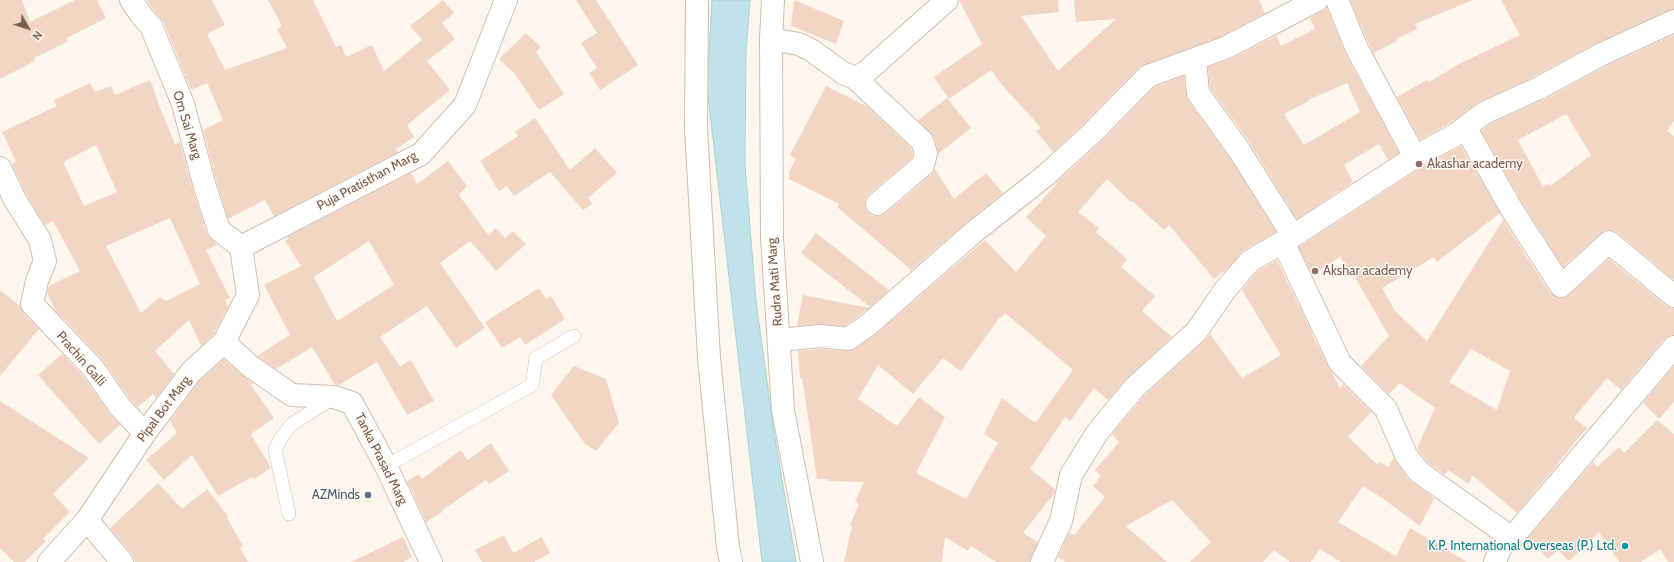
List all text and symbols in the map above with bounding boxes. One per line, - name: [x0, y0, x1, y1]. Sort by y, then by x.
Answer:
- north arrow: [8, 8, 48, 48]
- text: N: [29, 28, 45, 43]
- street label: Om Sai Marg: [169, 89, 205, 161]
- street label: Puja Pratisthan Marg: [314, 148, 420, 214]
- place label: Akashar academy: [1427, 156, 1523, 172]
- marker: Akashar academy: [1414, 159, 1424, 169]
- street label: Rudra Mati Marg: [764, 237, 786, 327]
- place label: Akshar academy: [1323, 263, 1413, 279]
- marker: Akshar academy: [1310, 266, 1320, 276]
- street label: Prachin Galli: [53, 328, 109, 390]
- street label: Pipal Bot Marg: [134, 373, 194, 445]
- street label: Tanka Prasad Marg: [351, 410, 411, 508]
- place label: AZMinds: [312, 487, 360, 503]
- marker: AZMinds: [363, 490, 373, 500]
- place label: K.P. International Overseas (P.) Ltd.: [1428, 538, 1617, 554]
- marker: K.P. International Overseas (P.) Ltd.: [1620, 541, 1630, 551]

